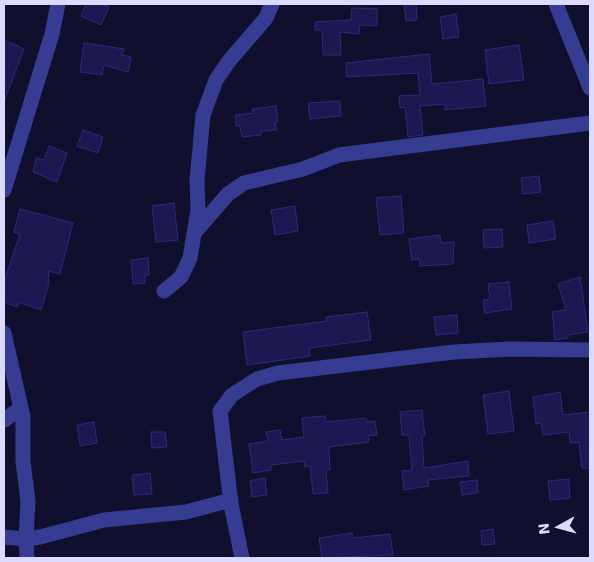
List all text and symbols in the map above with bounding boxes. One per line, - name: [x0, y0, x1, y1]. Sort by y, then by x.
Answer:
- north arrow: [534, 502, 584, 552]
- text: N: [535, 522, 553, 536]

